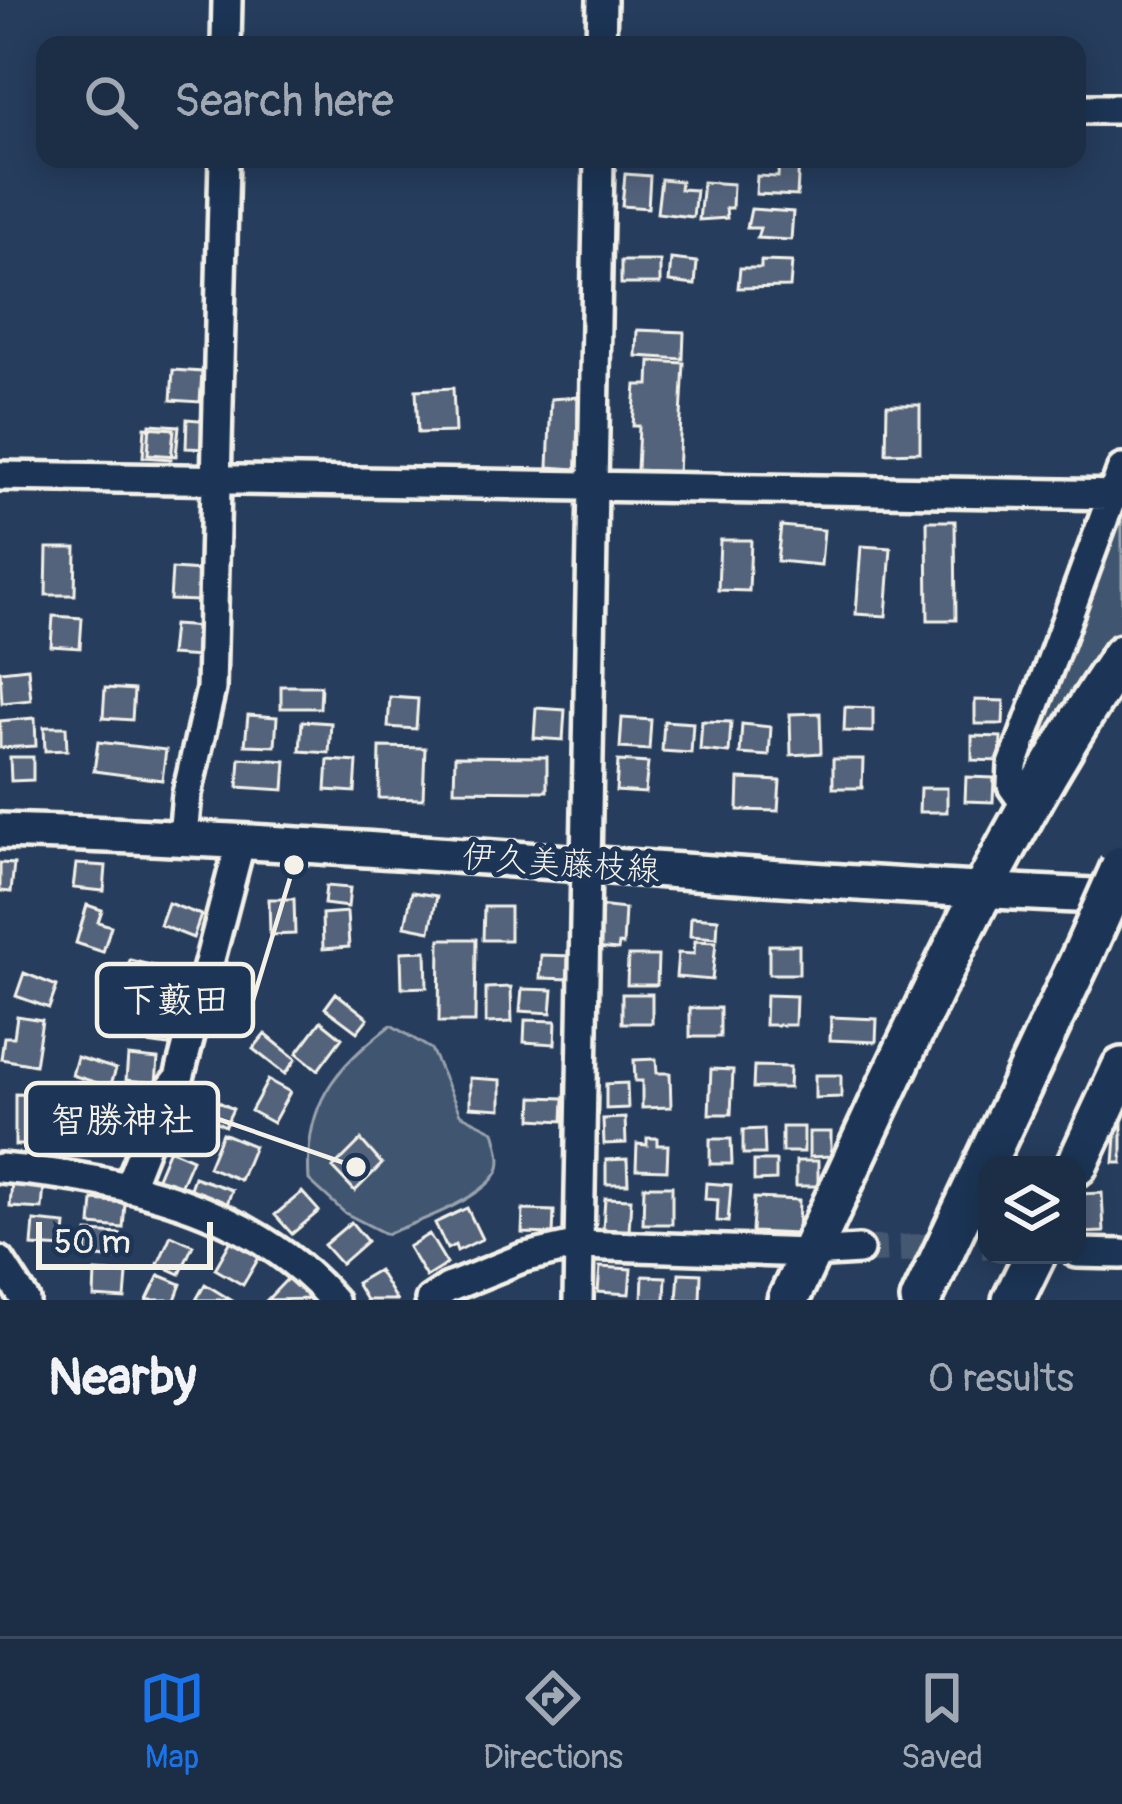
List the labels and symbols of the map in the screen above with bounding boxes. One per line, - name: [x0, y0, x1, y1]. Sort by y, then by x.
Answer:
- street label: 伊久美藤枝線: [461, 836, 661, 891]
- callout: 下藪田: [97, 964, 253, 1036]
- text: 下藪田: [121, 978, 229, 1023]
- callout: 智勝神社: [26, 1083, 218, 1155]
- text: 智勝神社: [50, 1098, 194, 1143]
- scale bar: [36, 1216, 213, 1269]

